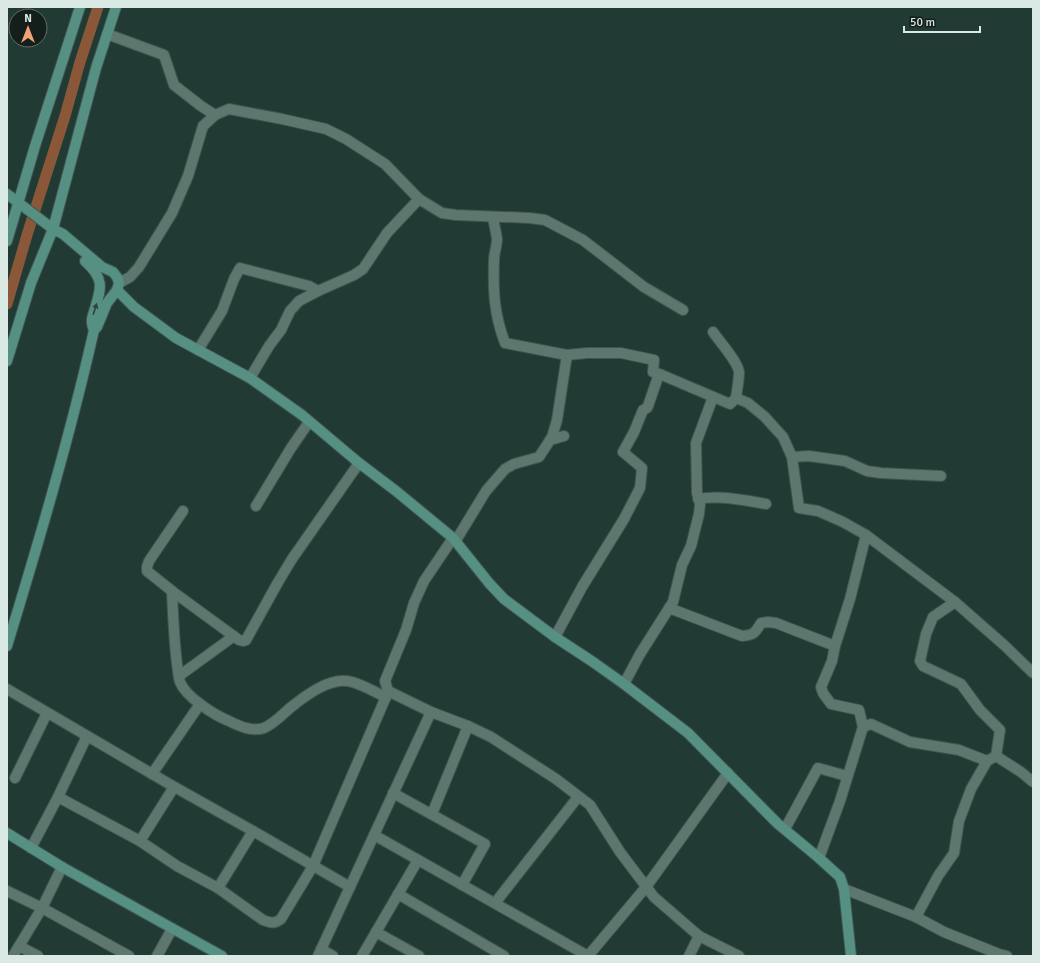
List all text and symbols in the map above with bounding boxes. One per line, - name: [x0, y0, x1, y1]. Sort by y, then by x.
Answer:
- north arrow: [8, 8, 48, 48]
- scale bar: [904, 8, 980, 34]
- text: N: [24, 12, 32, 25]
- text: 50 m: [910, 15, 935, 30]
- one-way arrow: [92, 303, 98, 315]

